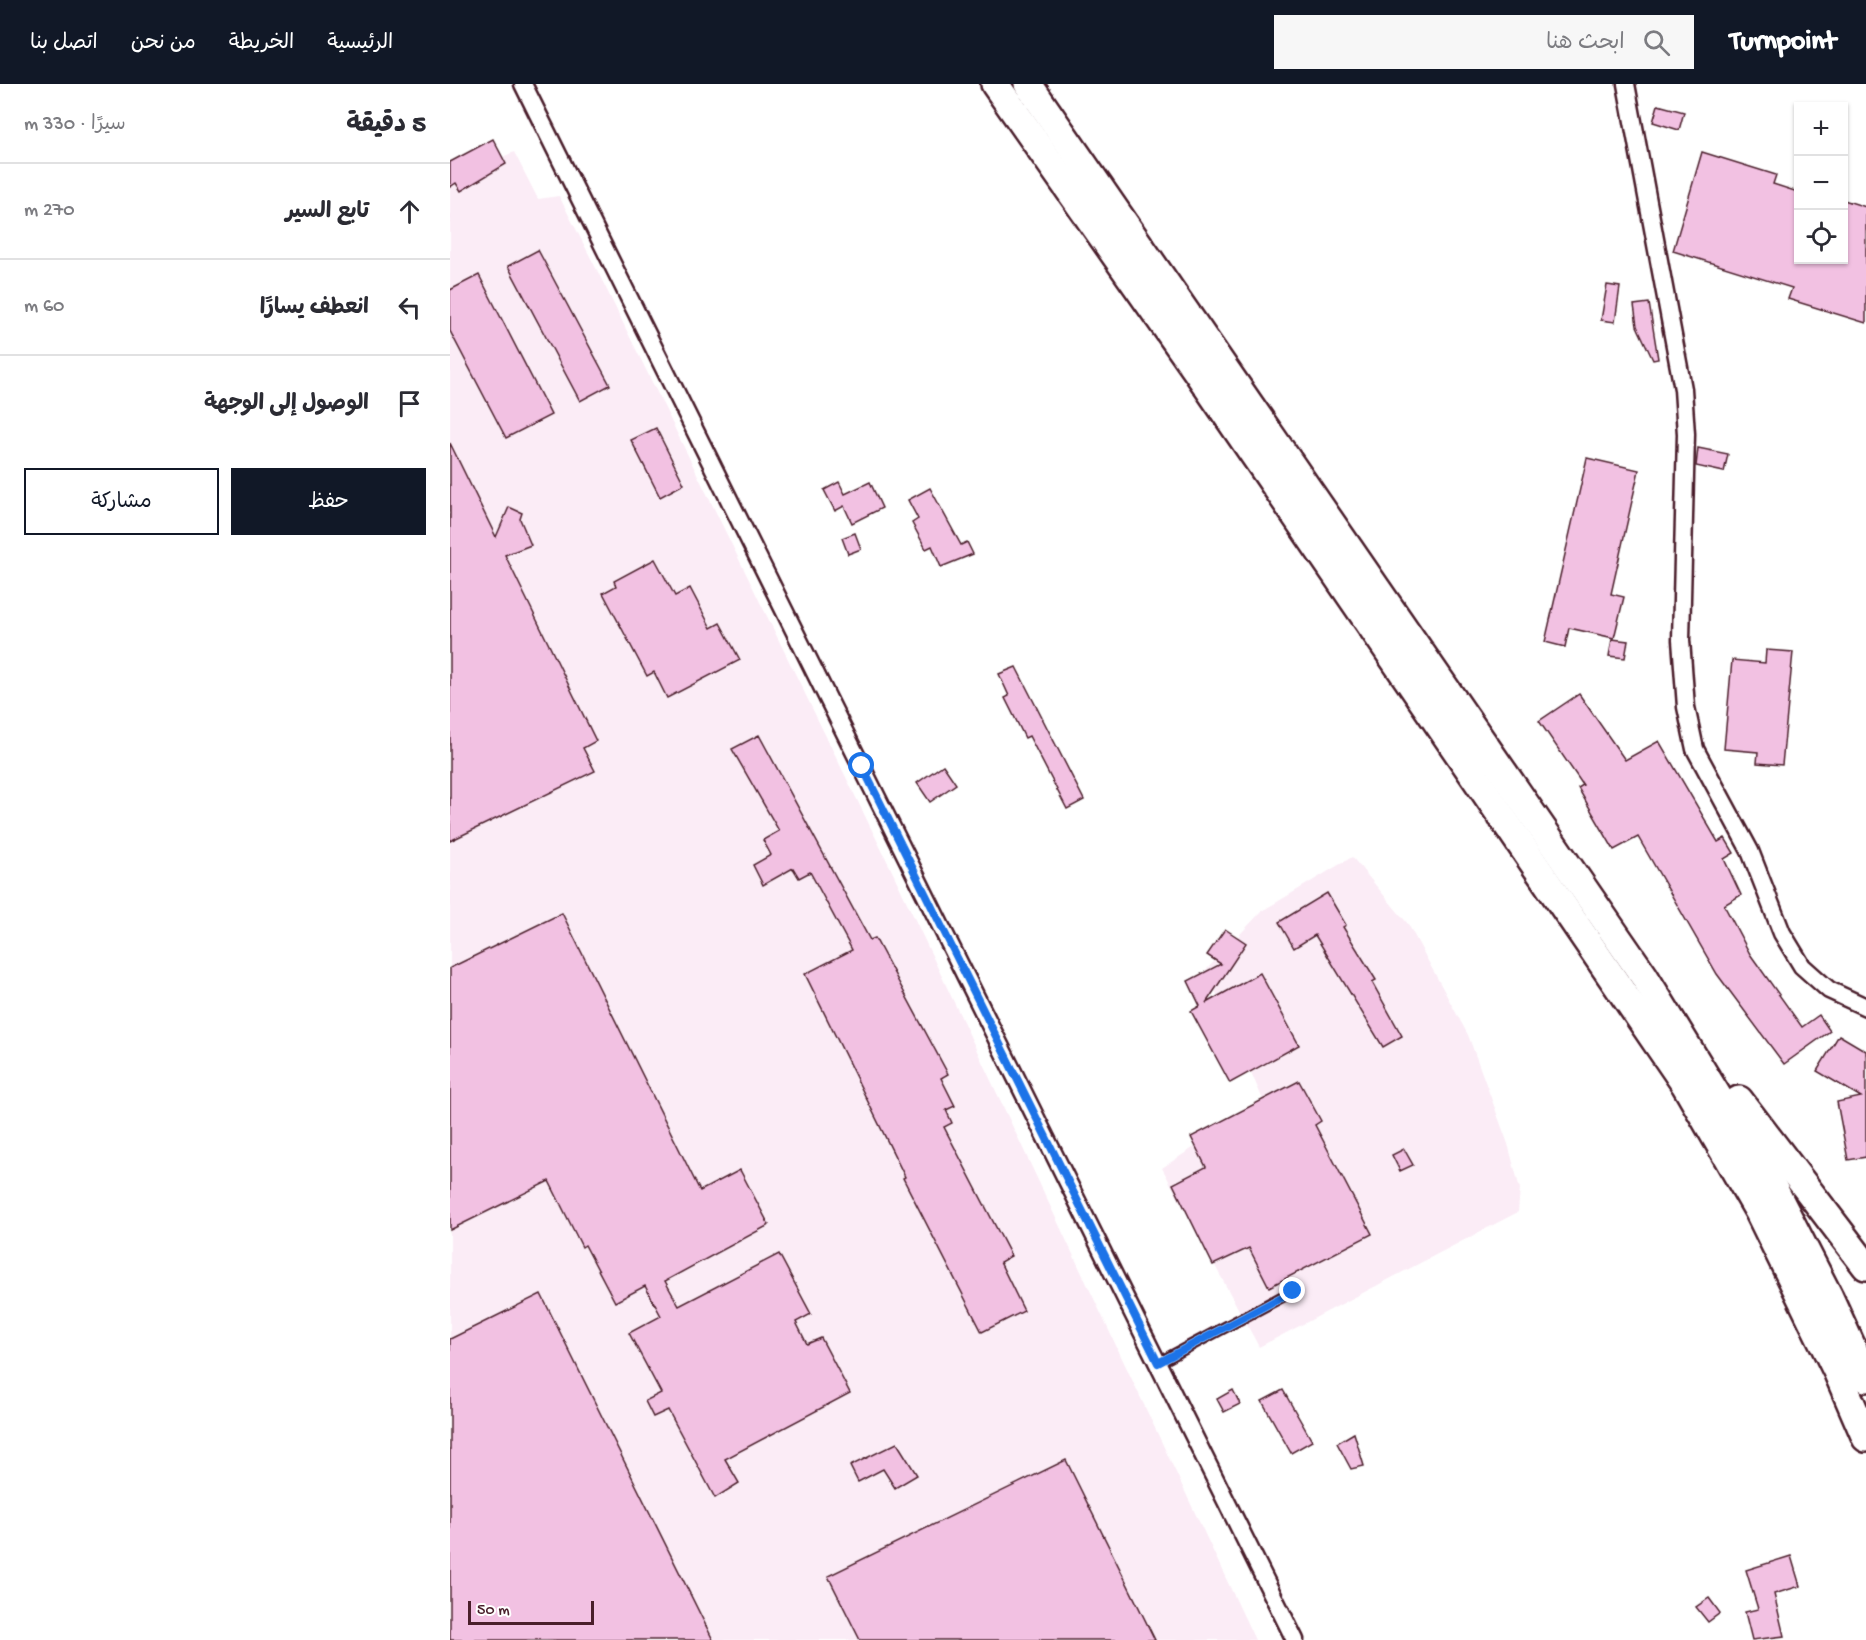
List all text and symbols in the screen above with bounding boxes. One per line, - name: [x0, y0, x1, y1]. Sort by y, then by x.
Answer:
- search box: [1274, 15, 1694, 69]
- icon: search: [1640, 26, 1673, 59]
- text: Turnpoint: [1730, 26, 1836, 59]
- text: ابحث هنا: [1546, 31, 1625, 57]
- text: اتصل بنا: [30, 32, 98, 57]
- text: من نحن: [131, 32, 196, 57]
- text: الخريطة: [229, 32, 294, 57]
- text: الرئيسية: [327, 32, 393, 57]
- map controls: [1794, 102, 1848, 264]
- button: +: [1794, 102, 1848, 156]
- text: 5 دقيقة: [346, 111, 426, 142]
- text: سيرًا · 330 m: [24, 114, 126, 137]
- button: −: [1794, 156, 1848, 210]
- icon: ahead: [393, 195, 426, 228]
- text: 270 m: [24, 200, 75, 223]
- text: تابع السير: [285, 200, 369, 226]
- button: locate: [1794, 210, 1848, 264]
- icon: left: [393, 291, 426, 324]
- text: 60 m: [24, 296, 64, 319]
- text: انعطف يسارًا: [260, 296, 369, 322]
- icon: arrive: [393, 387, 426, 420]
- text: الوصول إلى الوجهة: [204, 392, 369, 418]
- button: مشاركة: [24, 468, 219, 535]
- button: حفظ: [231, 468, 426, 535]
- route start: [848, 752, 874, 778]
- route end: [1279, 1277, 1305, 1303]
- scale bar: [468, 1598, 594, 1626]
- text: 50 m: [477, 1602, 510, 1621]

